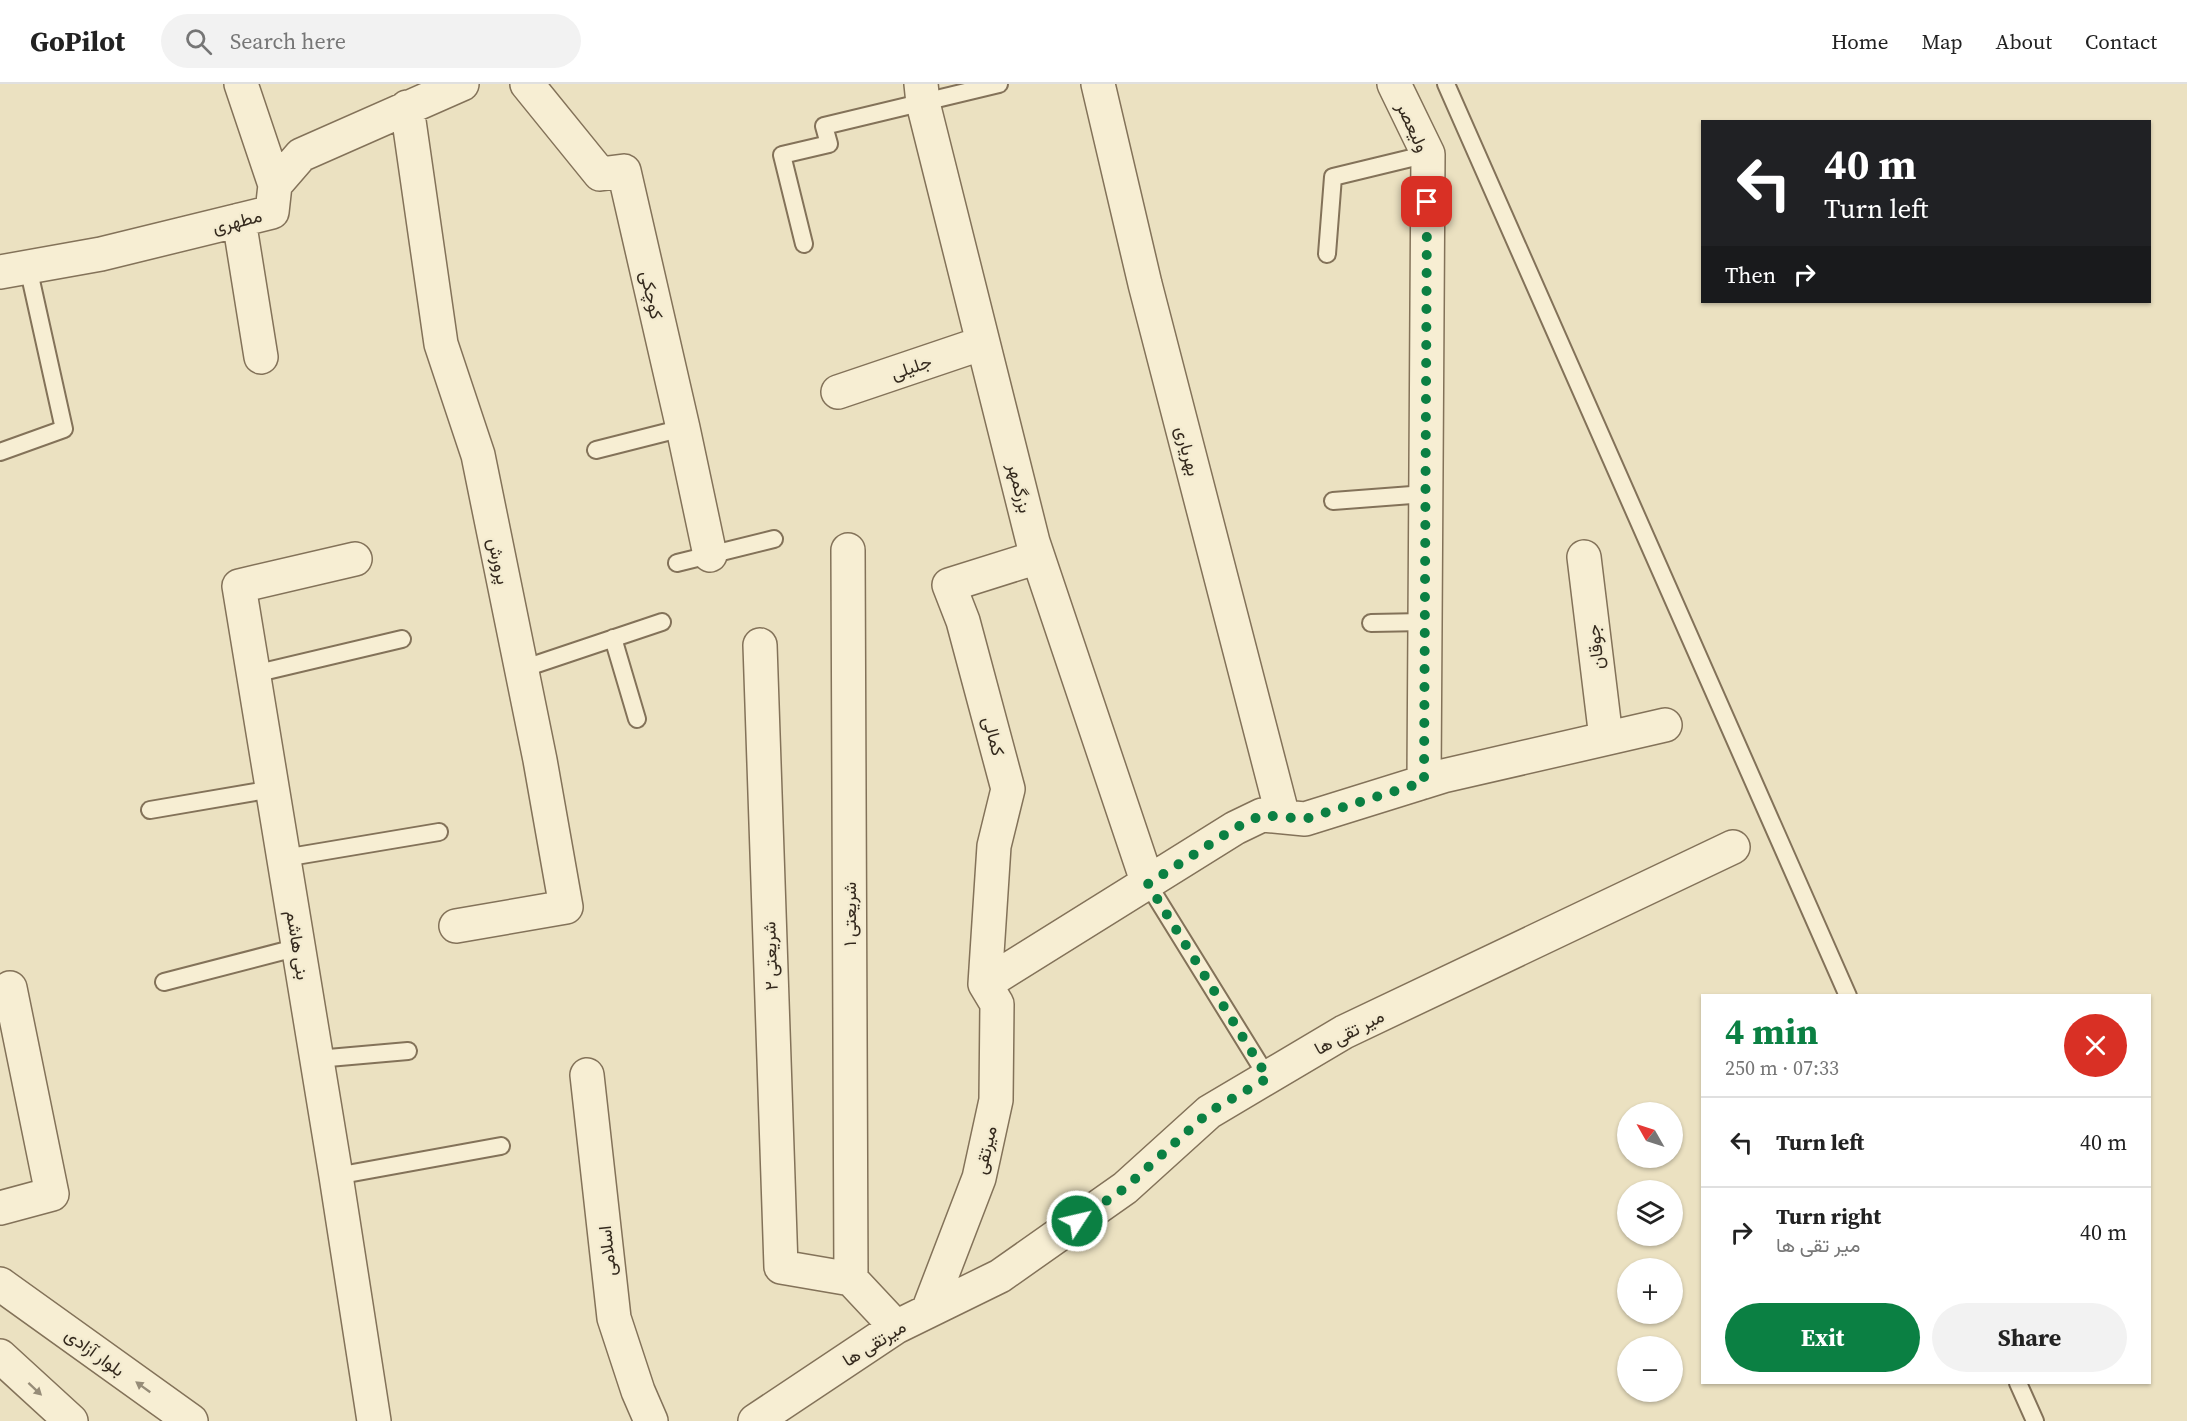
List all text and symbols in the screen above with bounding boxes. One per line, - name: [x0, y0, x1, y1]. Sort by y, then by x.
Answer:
- search box: [161, 14, 581, 68]
- text: GoPilot: [30, 22, 125, 60]
- icon: search: [182, 25, 215, 58]
- text: Search here: [230, 26, 346, 56]
- text: Home: [1831, 27, 1889, 56]
- text: Map: [1922, 27, 1963, 56]
- text: About: [1996, 27, 2052, 56]
- text: Contact: [2085, 27, 2157, 56]
- street label: ولیعصر: [1390, 97, 1435, 156]
- text: 40 m: [1824, 135, 1917, 193]
- icon: left: [1725, 144, 1803, 222]
- pin: [1401, 176, 1452, 227]
- icon: arrive: [1410, 185, 1443, 218]
- text: Turn left: [1824, 190, 1928, 227]
- street label: مطهری: [210, 203, 264, 239]
- icon: right: [1788, 258, 1821, 291]
- text: Then: [1725, 260, 1776, 290]
- street label: کوچکی: [634, 268, 670, 322]
- street label: جلیلی: [887, 348, 935, 386]
- street label: بهریاری: [1169, 423, 1207, 479]
- street label: بزرگمهر: [1001, 459, 1038, 516]
- street label: پرورش: [482, 535, 516, 587]
- street label: جوقان: [1580, 623, 1610, 671]
- street label: کمالی: [977, 713, 1011, 759]
- street label: شریعتی ۱: [837, 882, 862, 946]
- street label: بنی هاشم: [280, 908, 316, 982]
- street label: شریعتی ۲: [756, 921, 784, 991]
- street label: میر تقی ها: [1310, 1003, 1388, 1061]
- text: 4 min: [1725, 1007, 1818, 1056]
- button: close: [2064, 1014, 2127, 1077]
- text: 250 m · 07:33: [1725, 1054, 1839, 1082]
- north arrow: [1617, 1102, 1683, 1168]
- map controls: [1617, 1102, 1683, 1402]
- street label: میرتقی: [967, 1123, 1003, 1177]
- icon: left: [1725, 1126, 1758, 1159]
- text: Turn left: [1776, 1127, 1864, 1157]
- text: 40 m: [2080, 1127, 2127, 1157]
- button: layers: [1617, 1180, 1683, 1246]
- position arrow: [1045, 1189, 1109, 1253]
- text: Turn right: [1776, 1201, 1881, 1231]
- icon: right: [1725, 1216, 1758, 1249]
- text: 40 m: [2080, 1217, 2127, 1247]
- street label: اسلامی: [592, 1224, 622, 1278]
- text: میر تقی ها: [1776, 1231, 1860, 1259]
- button: +: [1617, 1258, 1683, 1324]
- button: Exit: [1725, 1303, 1920, 1372]
- button: Share: [1932, 1303, 2127, 1372]
- street label: میرتقی ها: [837, 1314, 911, 1372]
- street label: بلوار آزادی: [60, 1322, 130, 1382]
- button: −: [1617, 1336, 1683, 1402]
- one-way arrow: [28, 1381, 42, 1395]
- one-way arrow: [136, 1381, 152, 1393]

